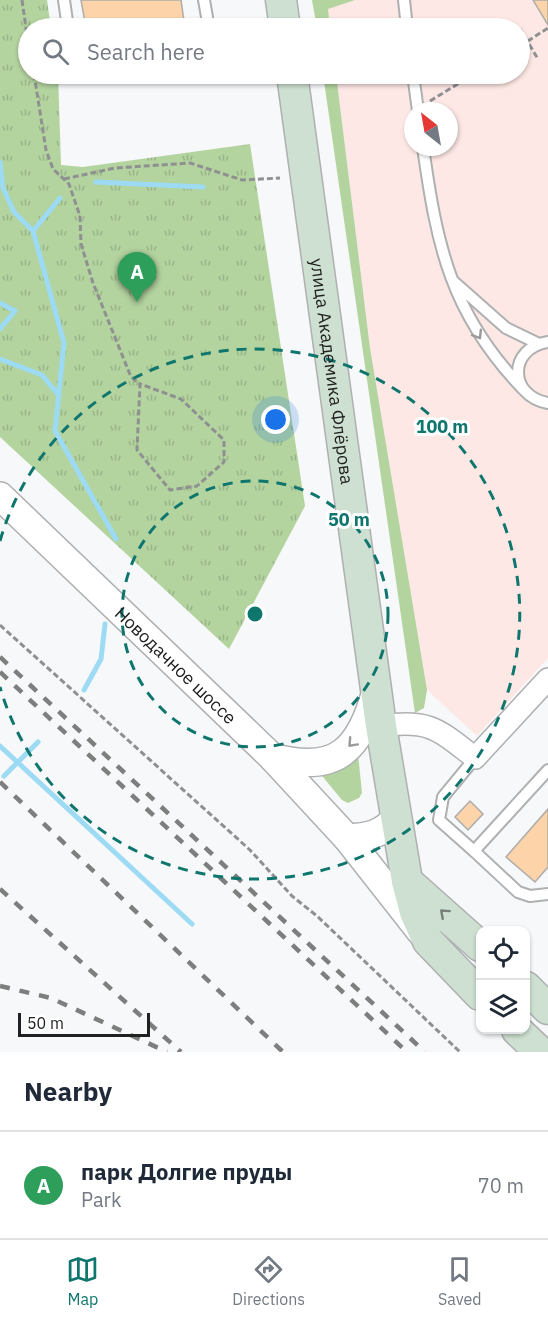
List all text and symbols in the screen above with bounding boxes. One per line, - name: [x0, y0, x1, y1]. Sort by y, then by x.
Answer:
- search box: [18, 18, 530, 84]
- icon: search: [39, 35, 72, 68]
- text: Search here: [87, 37, 205, 66]
- north arrow: [404, 102, 458, 156]
- pin: A: [118, 252, 156, 302]
- street label: улица Академика Флёрова: [306, 257, 359, 486]
- one-way arrow: [470, 329, 482, 339]
- your location: [261, 405, 290, 434]
- text: 100 m: [416, 415, 468, 438]
- text: 50 m: [328, 508, 370, 531]
- street label: Новодачное шоссе: [110, 601, 242, 729]
- centre of rings: [245, 604, 265, 624]
- one-way arrow: [349, 736, 360, 747]
- one-way arrow: [440, 909, 451, 920]
- map controls: [476, 926, 530, 1034]
- button: locate: [476, 926, 530, 980]
- button: layers: [476, 980, 530, 1034]
- scale bar: [18, 1010, 150, 1038]
- text: 50 m: [27, 1013, 64, 1033]
- text: Nearby: [24, 1074, 112, 1108]
- text: парк Долгие пруды: [81, 1157, 292, 1186]
- text: A: [37, 1172, 50, 1199]
- text: 70 m: [478, 1172, 524, 1199]
- text: Park: [81, 1186, 121, 1213]
- tab: Map: [66, 1253, 99, 1309]
- tab: Directions: [232, 1253, 305, 1309]
- tab: Saved: [438, 1253, 482, 1309]

